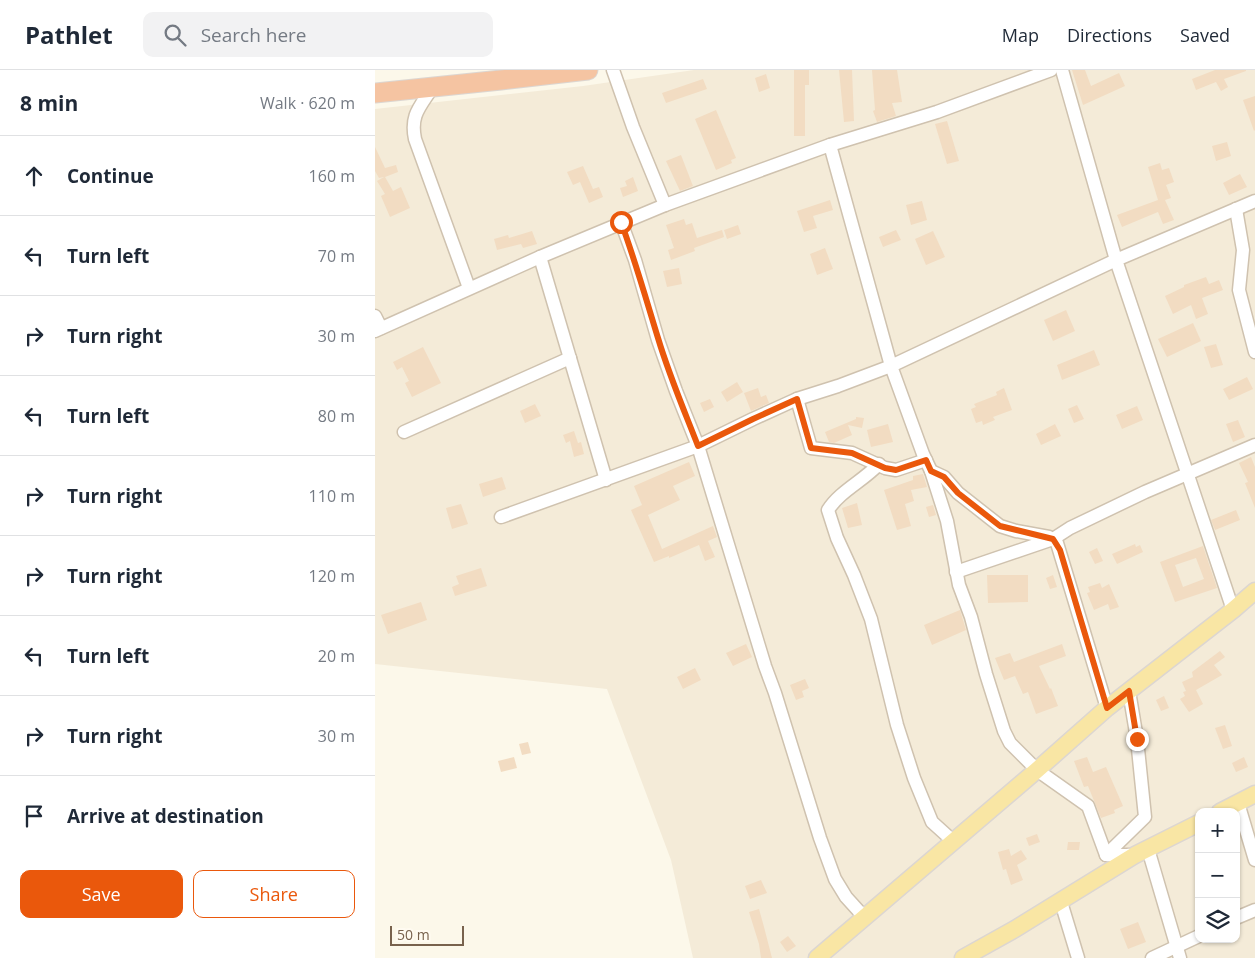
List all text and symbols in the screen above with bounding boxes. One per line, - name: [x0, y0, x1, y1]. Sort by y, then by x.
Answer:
- search box: [143, 12, 493, 57]
- text: Pathlet: [25, 18, 113, 51]
- icon: search: [161, 21, 189, 49]
- text: Search here: [201, 22, 307, 48]
- text: Map: [1002, 23, 1039, 47]
- text: Directions: [1067, 23, 1152, 47]
- text: Saved: [1180, 23, 1230, 47]
- text: 8 min: [20, 89, 78, 117]
- text: Walk · 620 m: [260, 92, 355, 114]
- icon: ahead: [20, 162, 48, 190]
- text: Continue: [67, 163, 154, 189]
- text: 160 m: [309, 165, 355, 187]
- route start: [610, 211, 633, 234]
- icon: left: [20, 242, 48, 270]
- text: Turn left: [67, 243, 149, 269]
- text: 70 m: [318, 245, 355, 267]
- icon: right: [20, 322, 48, 350]
- text: Turn right: [67, 323, 162, 349]
- text: 30 m: [318, 325, 355, 347]
- icon: left: [20, 402, 48, 430]
- text: Turn left: [67, 403, 149, 429]
- text: 80 m: [318, 405, 355, 427]
- icon: right: [20, 482, 48, 510]
- text: Turn right: [67, 483, 162, 509]
- text: 110 m: [309, 485, 355, 507]
- icon: right: [20, 562, 48, 590]
- text: Turn right: [67, 563, 162, 589]
- text: 120 m: [309, 565, 355, 587]
- icon: left: [20, 642, 48, 670]
- text: Turn left: [67, 643, 149, 669]
- text: 20 m: [318, 645, 355, 667]
- icon: right: [20, 722, 48, 750]
- text: Turn right: [67, 723, 162, 749]
- text: 30 m: [318, 725, 355, 747]
- route end: [1126, 728, 1149, 751]
- icon: arrive: [20, 802, 48, 830]
- text: Arrive at destination: [67, 803, 264, 829]
- map controls: [1195, 808, 1240, 943]
- button: +: [1195, 808, 1240, 853]
- button: −: [1195, 853, 1240, 898]
- button: Save: [20, 870, 183, 918]
- button: Share: [193, 870, 355, 918]
- button: layers: [1195, 898, 1240, 943]
- scale bar: [390, 923, 464, 946]
- text: 50 m: [397, 925, 430, 944]

